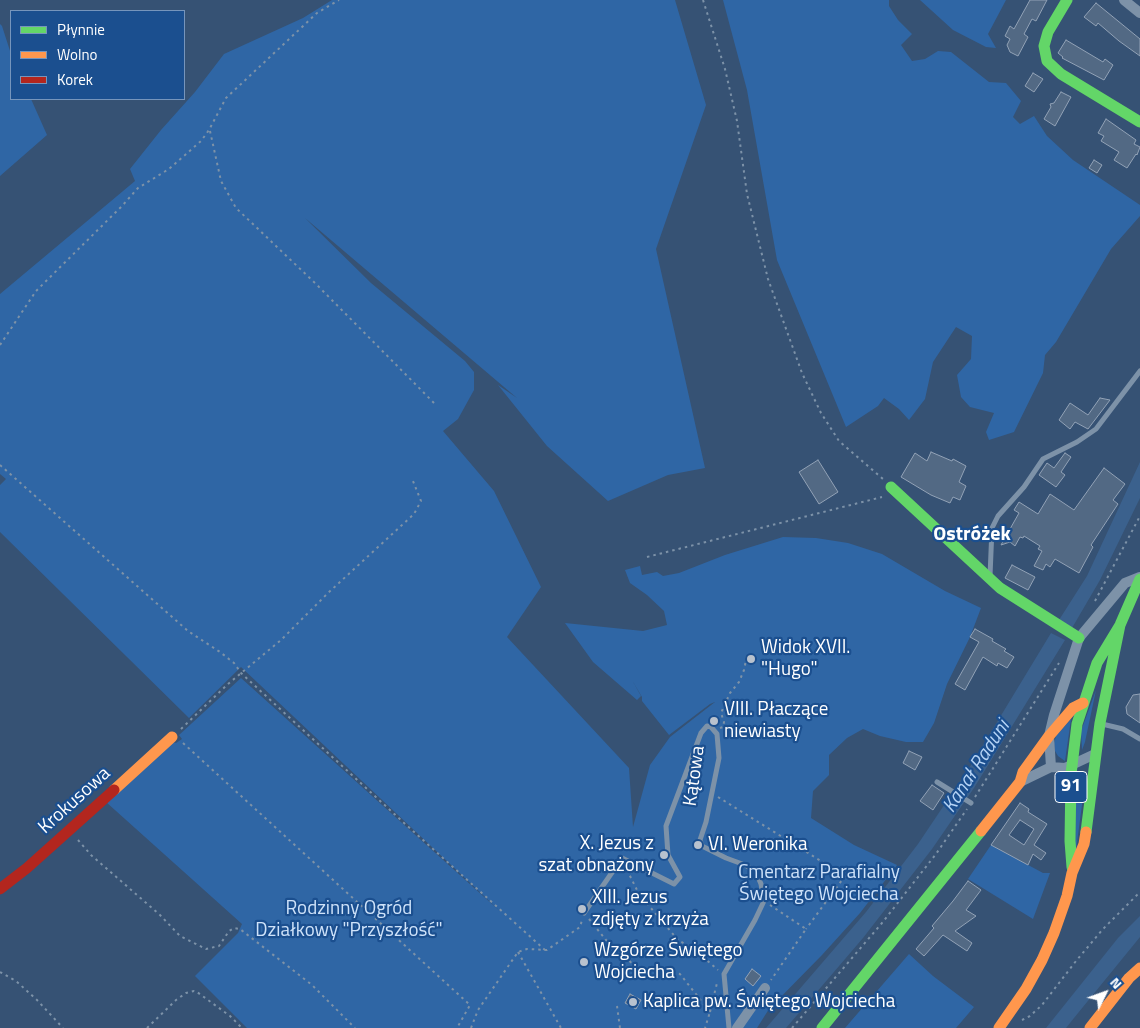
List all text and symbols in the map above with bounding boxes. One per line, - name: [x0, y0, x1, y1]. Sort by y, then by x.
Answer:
- legend: [10, 10, 185, 100]
- text: Płynnie: [57, 18, 105, 41]
- text: Wolno: [57, 43, 97, 66]
- text: Korek: [57, 68, 93, 91]
- district label: Ostróżek: [933, 523, 1011, 547]
- place label: Widok XVII. "Hugo": [761, 637, 850, 681]
- marker: Widok XVII. "Hugo": [745, 653, 757, 665]
- place label: VIII. Płaczące niewiasty: [724, 699, 828, 743]
- marker: VIII. Płaczące niewiasty: [708, 715, 720, 727]
- water label: Kanał Raduni: [938, 716, 1016, 818]
- street label: Kątowa: [679, 744, 711, 808]
- street label: Krokusowa: [34, 763, 116, 839]
- road number: 91: [1055, 772, 1087, 802]
- place label: X. Jezus z szat obnażony: [539, 833, 654, 877]
- place label: VI. Weronika: [708, 834, 807, 856]
- marker: VI. Weronika: [692, 839, 704, 851]
- marker: X. Jezus z szat obnażony: [658, 849, 670, 861]
- park label: Cmentarz Parafialny Świętego Wojciecha: [738, 862, 900, 906]
- place label: XIII. Jezus zdjęty z krzyża: [592, 887, 709, 931]
- park label: Rodzinny Ogród Działkowy "Przyszłość": [255, 898, 443, 942]
- marker: XIII. Jezus zdjęty z krzyża: [576, 903, 588, 915]
- place label: Wzgórze Świętego Wojciecha: [594, 940, 743, 984]
- marker: Wzgórze Świętego Wojciecha: [578, 956, 590, 968]
- north arrow: [1080, 968, 1130, 1018]
- text: N: [1105, 972, 1128, 993]
- place label: Kaplica pw. Świętego Wojciecha: [643, 991, 895, 1013]
- marker: Kaplica pw. Świętego Wojciecha: [627, 996, 639, 1008]

